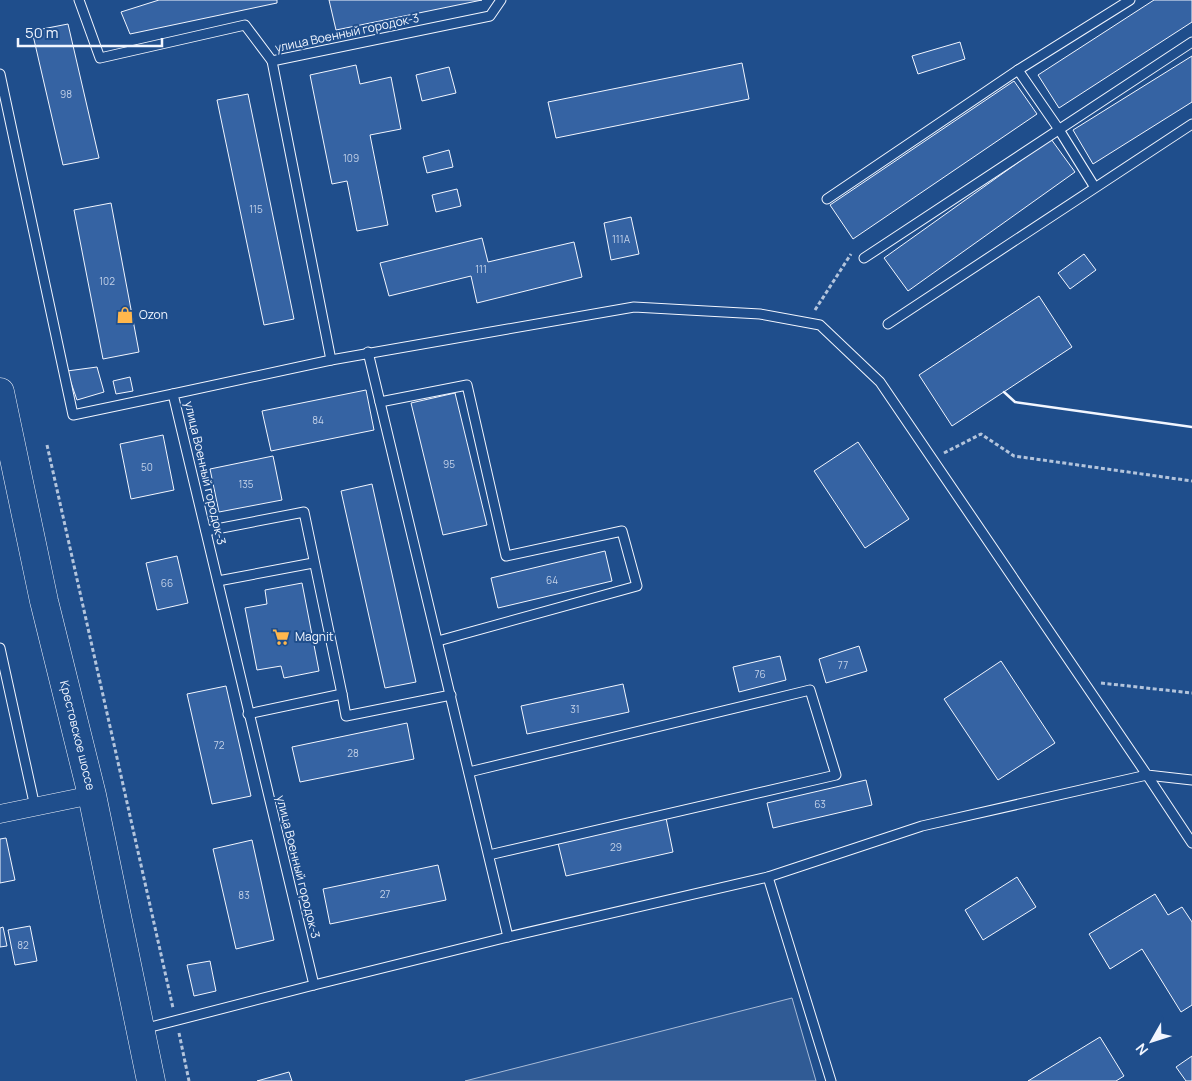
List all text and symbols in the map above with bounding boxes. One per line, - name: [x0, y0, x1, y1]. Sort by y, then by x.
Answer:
- street label: улица Военный городок-3: [273, 9, 421, 56]
- scale bar: [18, 15, 161, 47]
- text: 50 m: [25, 22, 59, 43]
- house number: 98: [60, 87, 72, 101]
- house number: 109: [343, 151, 359, 165]
- house number: 115: [249, 202, 263, 216]
- house number: 111А: [612, 232, 631, 246]
- house number: 111: [475, 262, 487, 276]
- house number: 102: [99, 274, 115, 288]
- shop icon: Ozon: [115, 305, 135, 325]
- place label: Ozon: [139, 306, 168, 323]
- street label: улица Военный городок-3: [181, 399, 230, 546]
- house number: 84: [312, 413, 324, 427]
- house number: 95: [443, 457, 455, 471]
- house number: 50: [141, 460, 153, 474]
- house number: 135: [238, 477, 254, 491]
- house number: 64: [546, 573, 558, 587]
- house number: 66: [161, 576, 173, 590]
- supermarket icon: Magnit: [271, 627, 291, 647]
- place label: Magnit: [295, 628, 334, 645]
- house number: 77: [838, 658, 848, 672]
- house number: 76: [754, 667, 766, 681]
- street label: Крестовское шоссе: [56, 679, 100, 792]
- house number: 31: [570, 702, 580, 716]
- house number: 72: [214, 738, 225, 752]
- house number: 28: [347, 746, 359, 760]
- street label: улица Военный городок-3: [272, 793, 325, 940]
- house number: 63: [814, 797, 826, 811]
- house number: 29: [610, 840, 622, 854]
- house number: 27: [380, 887, 390, 901]
- house number: 83: [238, 888, 250, 902]
- house number: 82: [17, 938, 29, 952]
- north arrow: [1127, 1016, 1177, 1066]
- text: N: [1131, 1040, 1152, 1059]

